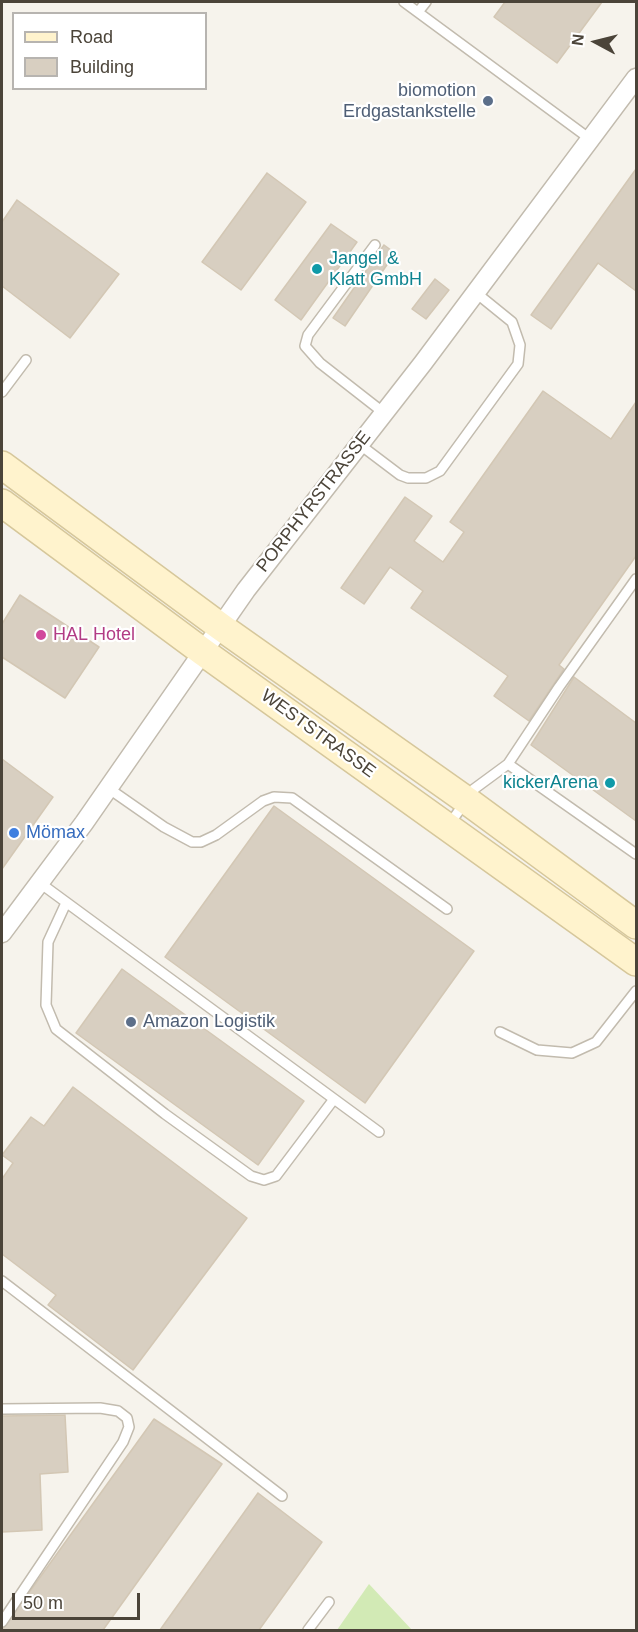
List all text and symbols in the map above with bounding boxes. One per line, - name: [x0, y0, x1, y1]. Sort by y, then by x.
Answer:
- legend: [12, 12, 207, 90]
- north arrow: [566, 12, 626, 72]
- text: Road: [70, 27, 113, 47]
- text: N: [568, 33, 587, 47]
- text: Building: [70, 57, 134, 77]
- place label: biomotion Erdgastankstelle: [343, 80, 476, 122]
- marker: biomotion Erdgastankstelle: [481, 94, 495, 108]
- place label: Jangel & Klatt GmbH: [329, 248, 422, 290]
- marker: Jangel & Klatt GmbH: [310, 262, 324, 276]
- street label: PORPHYRSTRASSE: [252, 427, 376, 577]
- place label: HAL Hotel: [53, 624, 135, 646]
- marker: HAL Hotel: [34, 628, 48, 642]
- street label: WESTSTRASSE: [257, 685, 379, 783]
- place label: kickerArena: [503, 772, 598, 794]
- marker: kickerArena: [603, 776, 617, 790]
- place label: Mömax: [26, 822, 85, 844]
- marker: Mömax: [7, 826, 21, 840]
- place label: Amazon Logistik: [143, 1011, 275, 1033]
- marker: Amazon Logistik: [124, 1015, 138, 1029]
- scale bar: [15, 1581, 142, 1619]
- text: 50 m: [23, 1593, 63, 1613]

